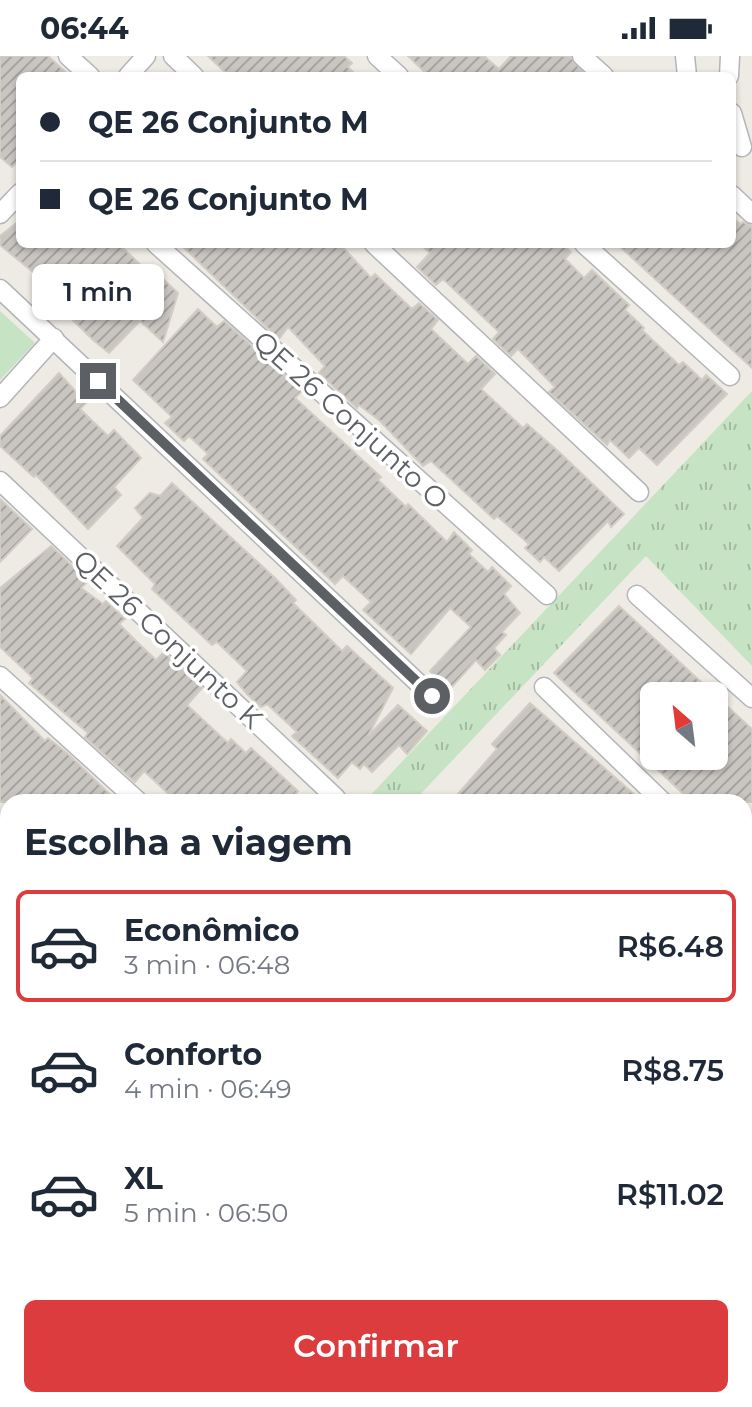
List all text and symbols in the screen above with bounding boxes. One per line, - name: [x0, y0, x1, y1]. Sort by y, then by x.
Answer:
- text: 06:44: [40, 10, 129, 47]
- text: QE 26 Conjunto M: [88, 104, 369, 141]
- text: QE 26 Conjunto M: [88, 181, 369, 218]
- callout: 1 min: [32, 265, 164, 321]
- text: 1 min: [63, 276, 133, 308]
- street label: QE 26 Conjunto O: [247, 324, 455, 516]
- route end: [80, 363, 116, 399]
- street label: QE 26 Conjunto K: [66, 542, 270, 736]
- route start: [414, 678, 450, 714]
- north arrow: [640, 682, 728, 770]
- map controls: [640, 682, 728, 770]
- text: Escolha a viagem: [24, 820, 353, 864]
- icon: car: [28, 910, 100, 982]
- text: Econômico: [124, 912, 299, 949]
- text: R$6.48: [617, 928, 724, 965]
- text: 3 min · 06:48: [124, 949, 290, 981]
- icon: car: [28, 1034, 100, 1106]
- text: Conforto: [124, 1036, 262, 1073]
- text: R$8.75: [621, 1052, 724, 1089]
- text: 4 min · 06:49: [124, 1073, 292, 1105]
- icon: car: [28, 1158, 100, 1230]
- text: XL: [124, 1160, 163, 1197]
- text: R$11.02: [616, 1176, 724, 1213]
- text: 5 min · 06:50: [124, 1197, 288, 1229]
- button: Confirmar: [24, 1300, 728, 1392]

